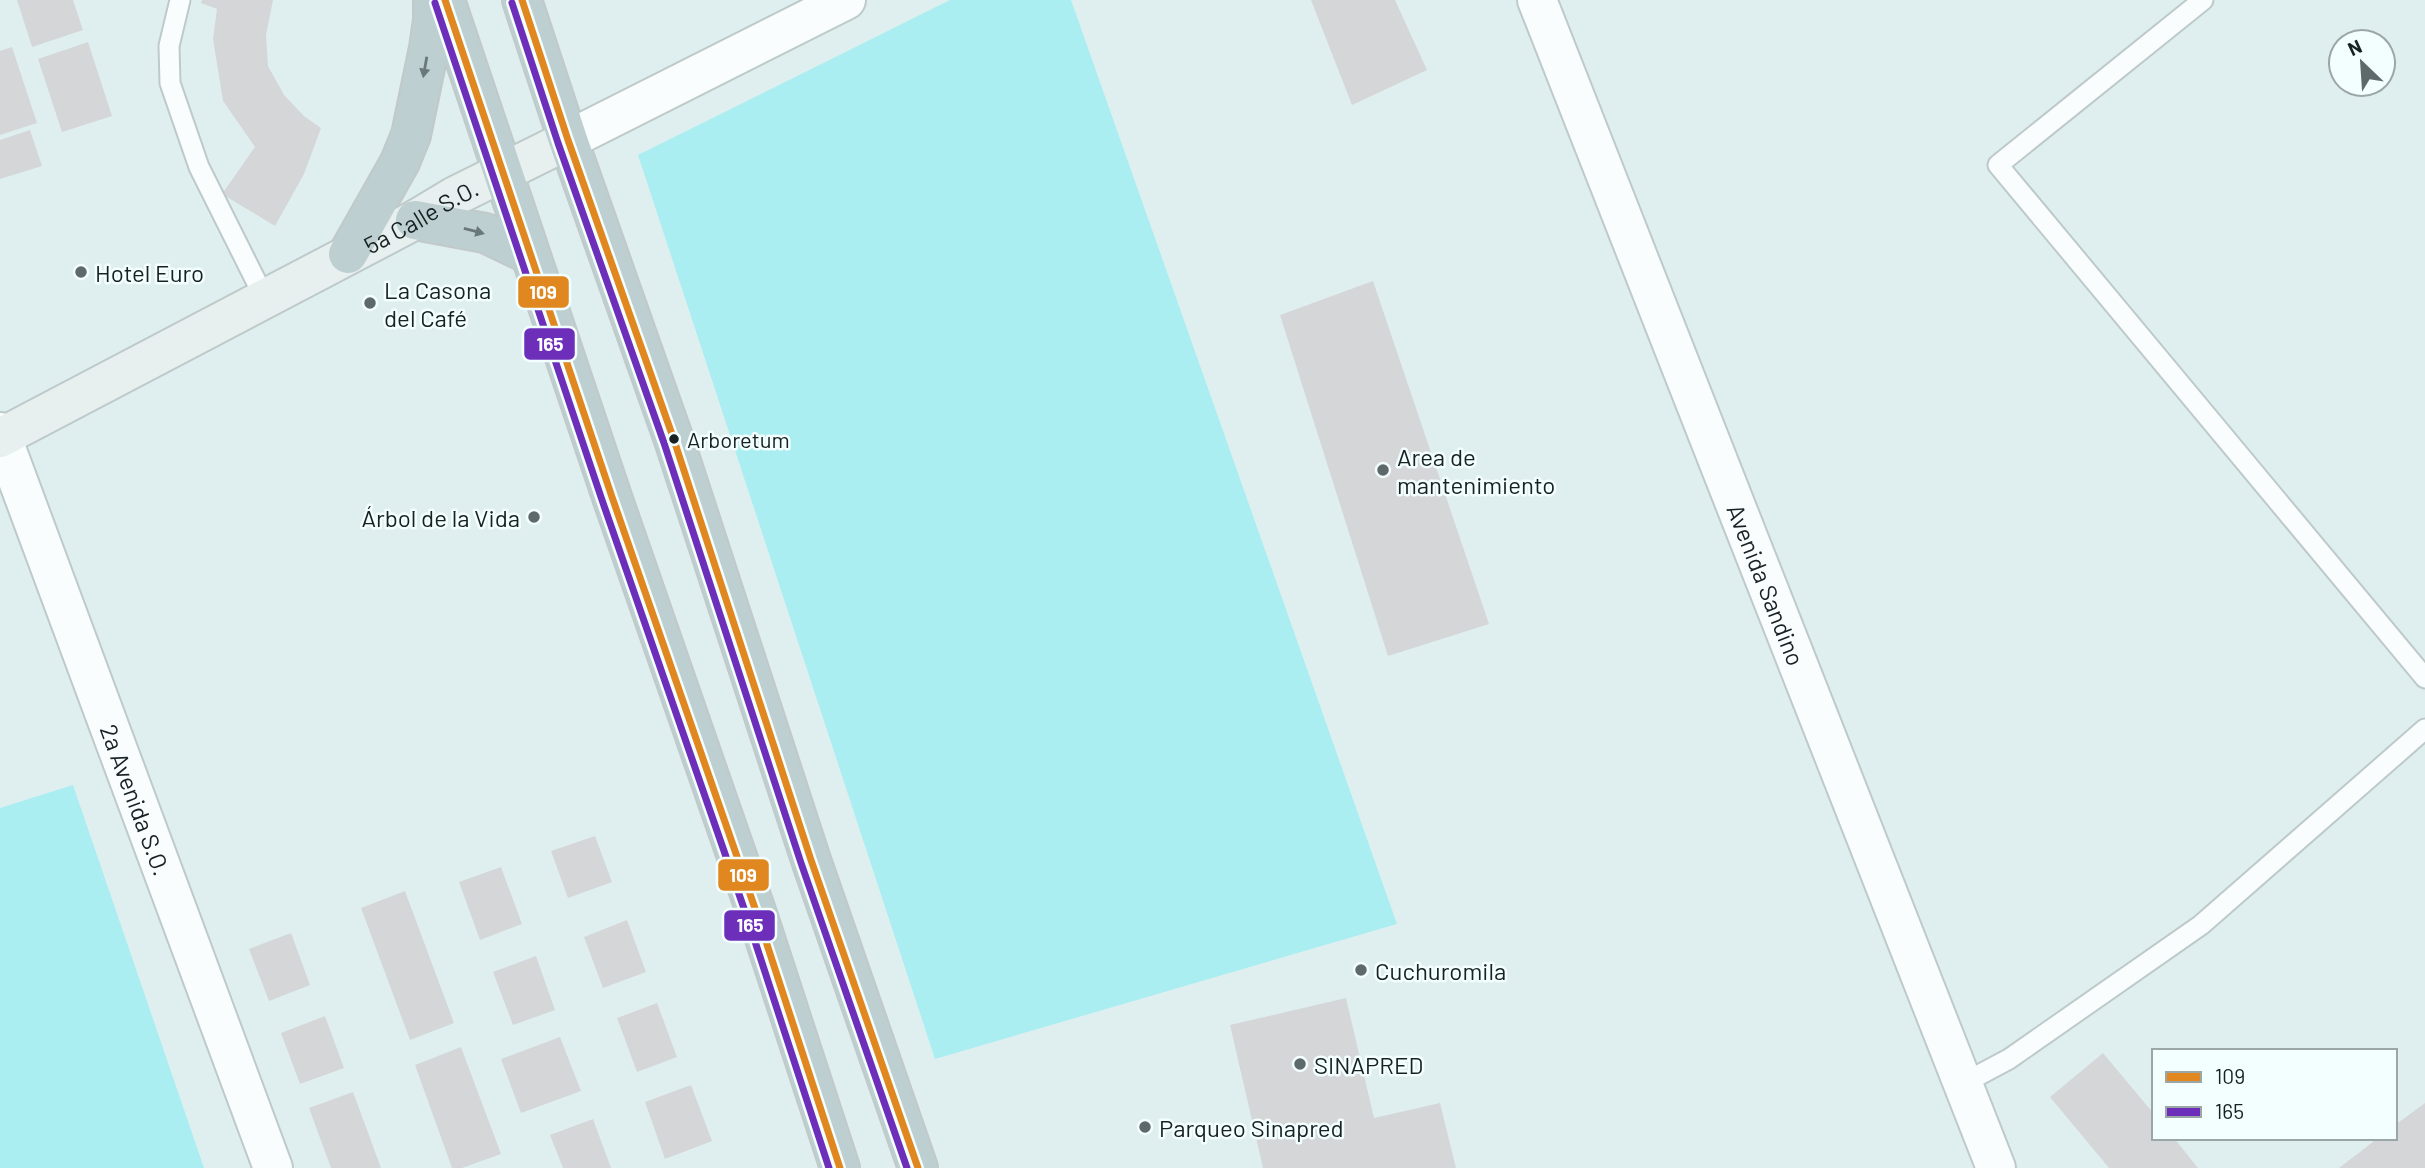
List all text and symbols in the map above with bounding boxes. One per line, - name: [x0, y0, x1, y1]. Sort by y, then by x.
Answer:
- north arrow: [2327, 28, 2397, 98]
- text: N: [2344, 34, 2365, 60]
- one-way arrow: [419, 56, 430, 78]
- street label: 5a Calle S.O.: [359, 172, 483, 259]
- one-way arrow: [464, 226, 485, 236]
- place label: Hotel Euro: [95, 258, 204, 287]
- marker: Hotel Euro: [73, 264, 89, 280]
- place label: La Casona del Café: [384, 275, 491, 332]
- line badge: 109: [517, 275, 570, 309]
- text: 109: [529, 280, 557, 303]
- marker: La Casona del Café: [362, 295, 378, 311]
- line badge: 165: [523, 327, 576, 361]
- text: 165: [536, 332, 564, 355]
- place label: Arboretum: [687, 426, 790, 452]
- marker: Arboretum: [667, 432, 681, 446]
- place label: Area de mantenimiento: [1397, 442, 1555, 499]
- marker: Area de mantenimiento: [1375, 462, 1391, 478]
- street label: Avenida Sandino: [1722, 500, 1811, 669]
- place label: Árbol de la Vida: [361, 503, 520, 532]
- marker: Árbol de la Vida: [526, 509, 542, 525]
- street label: 2a Avenida S.O.: [95, 720, 178, 879]
- line badge: 109: [717, 858, 770, 892]
- text: 109: [729, 863, 757, 886]
- line badge: 165: [723, 909, 776, 942]
- text: 165: [736, 913, 764, 936]
- place label: Cuchuromila: [1375, 956, 1506, 985]
- marker: Cuchuromila: [1353, 962, 1369, 978]
- legend: [2152, 1049, 2397, 1140]
- place label: SINAPRED: [1314, 1050, 1423, 1079]
- marker: SINAPRED: [1292, 1056, 1308, 1072]
- text: 109: [2215, 1063, 2245, 1088]
- text: 165: [2215, 1098, 2244, 1123]
- place label: Parqueo Sinapred: [1159, 1113, 1344, 1142]
- marker: Parqueo Sinapred: [1137, 1119, 1153, 1135]

